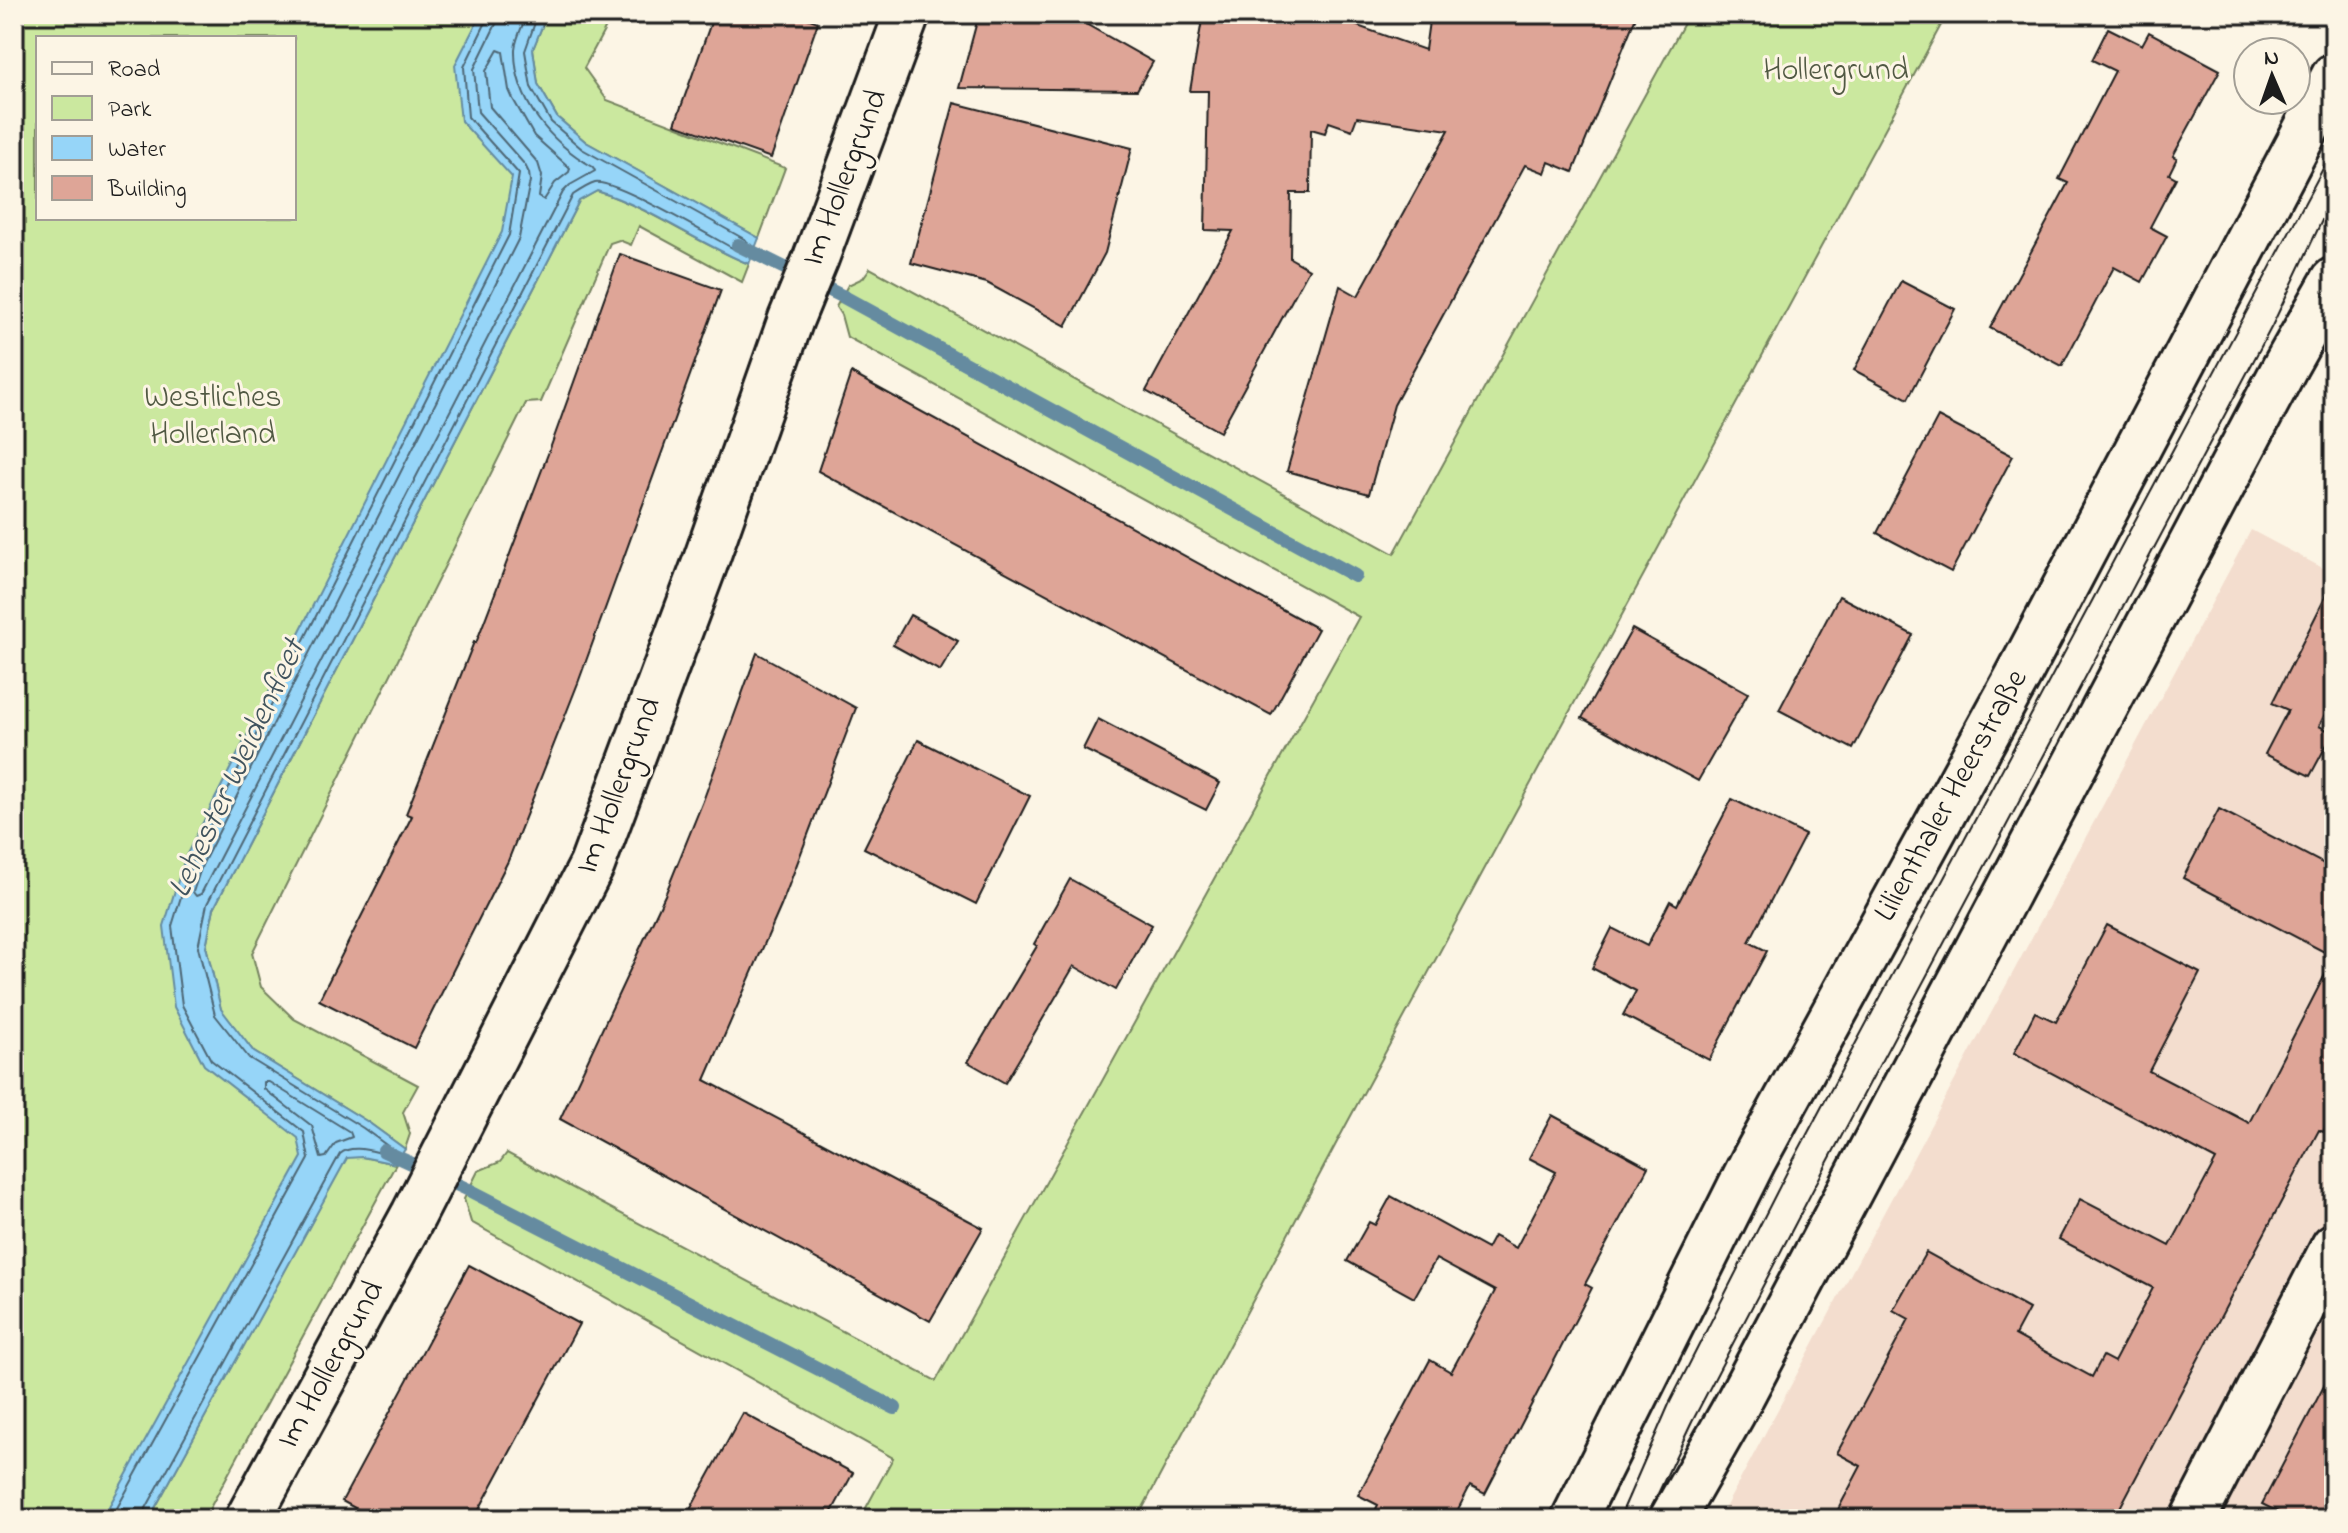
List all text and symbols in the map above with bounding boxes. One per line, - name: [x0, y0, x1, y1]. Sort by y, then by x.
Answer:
- legend: [36, 36, 296, 220]
- north arrow: [2232, 36, 2312, 116]
- text: N: [2263, 43, 2279, 75]
- park label: Hollergrund: [1763, 48, 1909, 95]
- text: Road: [108, 53, 161, 88]
- street label: Im Hollergrund: [791, 83, 901, 273]
- text: Park: [108, 93, 152, 128]
- text: Water: [108, 133, 166, 168]
- text: Building: [107, 173, 187, 208]
- park label: Westliches Hollerland: [144, 375, 282, 459]
- water label: Lehester Weidenfleet: [156, 628, 321, 906]
- street label: Lilienthaler Heerstraße: [1863, 661, 2041, 931]
- street label: Im Hollergrund: [565, 691, 675, 881]
- street label: Im Hollergrund: [266, 1272, 398, 1458]

